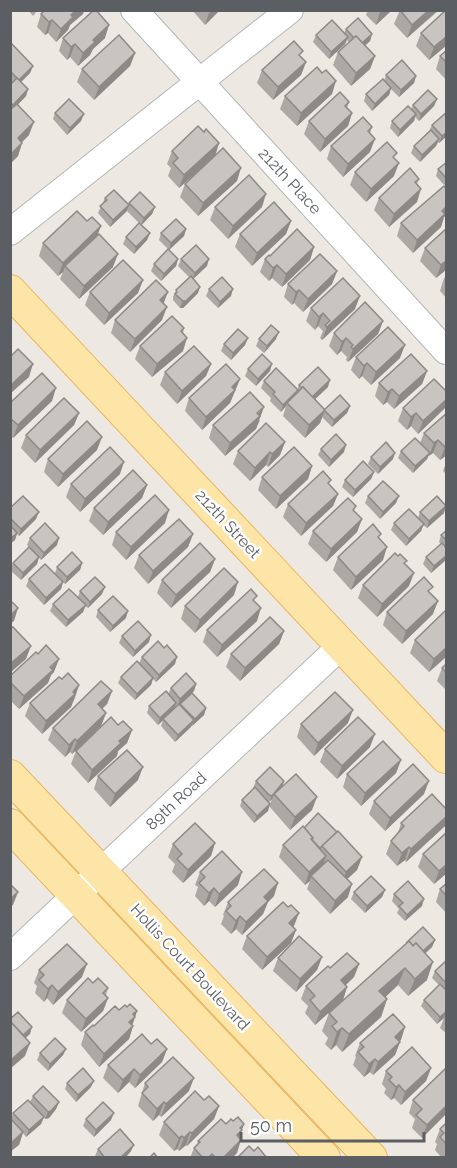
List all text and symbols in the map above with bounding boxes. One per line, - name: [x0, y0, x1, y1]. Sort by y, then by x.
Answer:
- street label: 212th Place: [255, 144, 325, 218]
- street label: 212th Street: [192, 486, 265, 563]
- street label: 89th Road: [142, 768, 210, 834]
- street label: Hollis Court Boulevard: [126, 900, 254, 1034]
- scale bar: [241, 1105, 424, 1143]
- text: 50 m: [250, 1115, 292, 1136]

